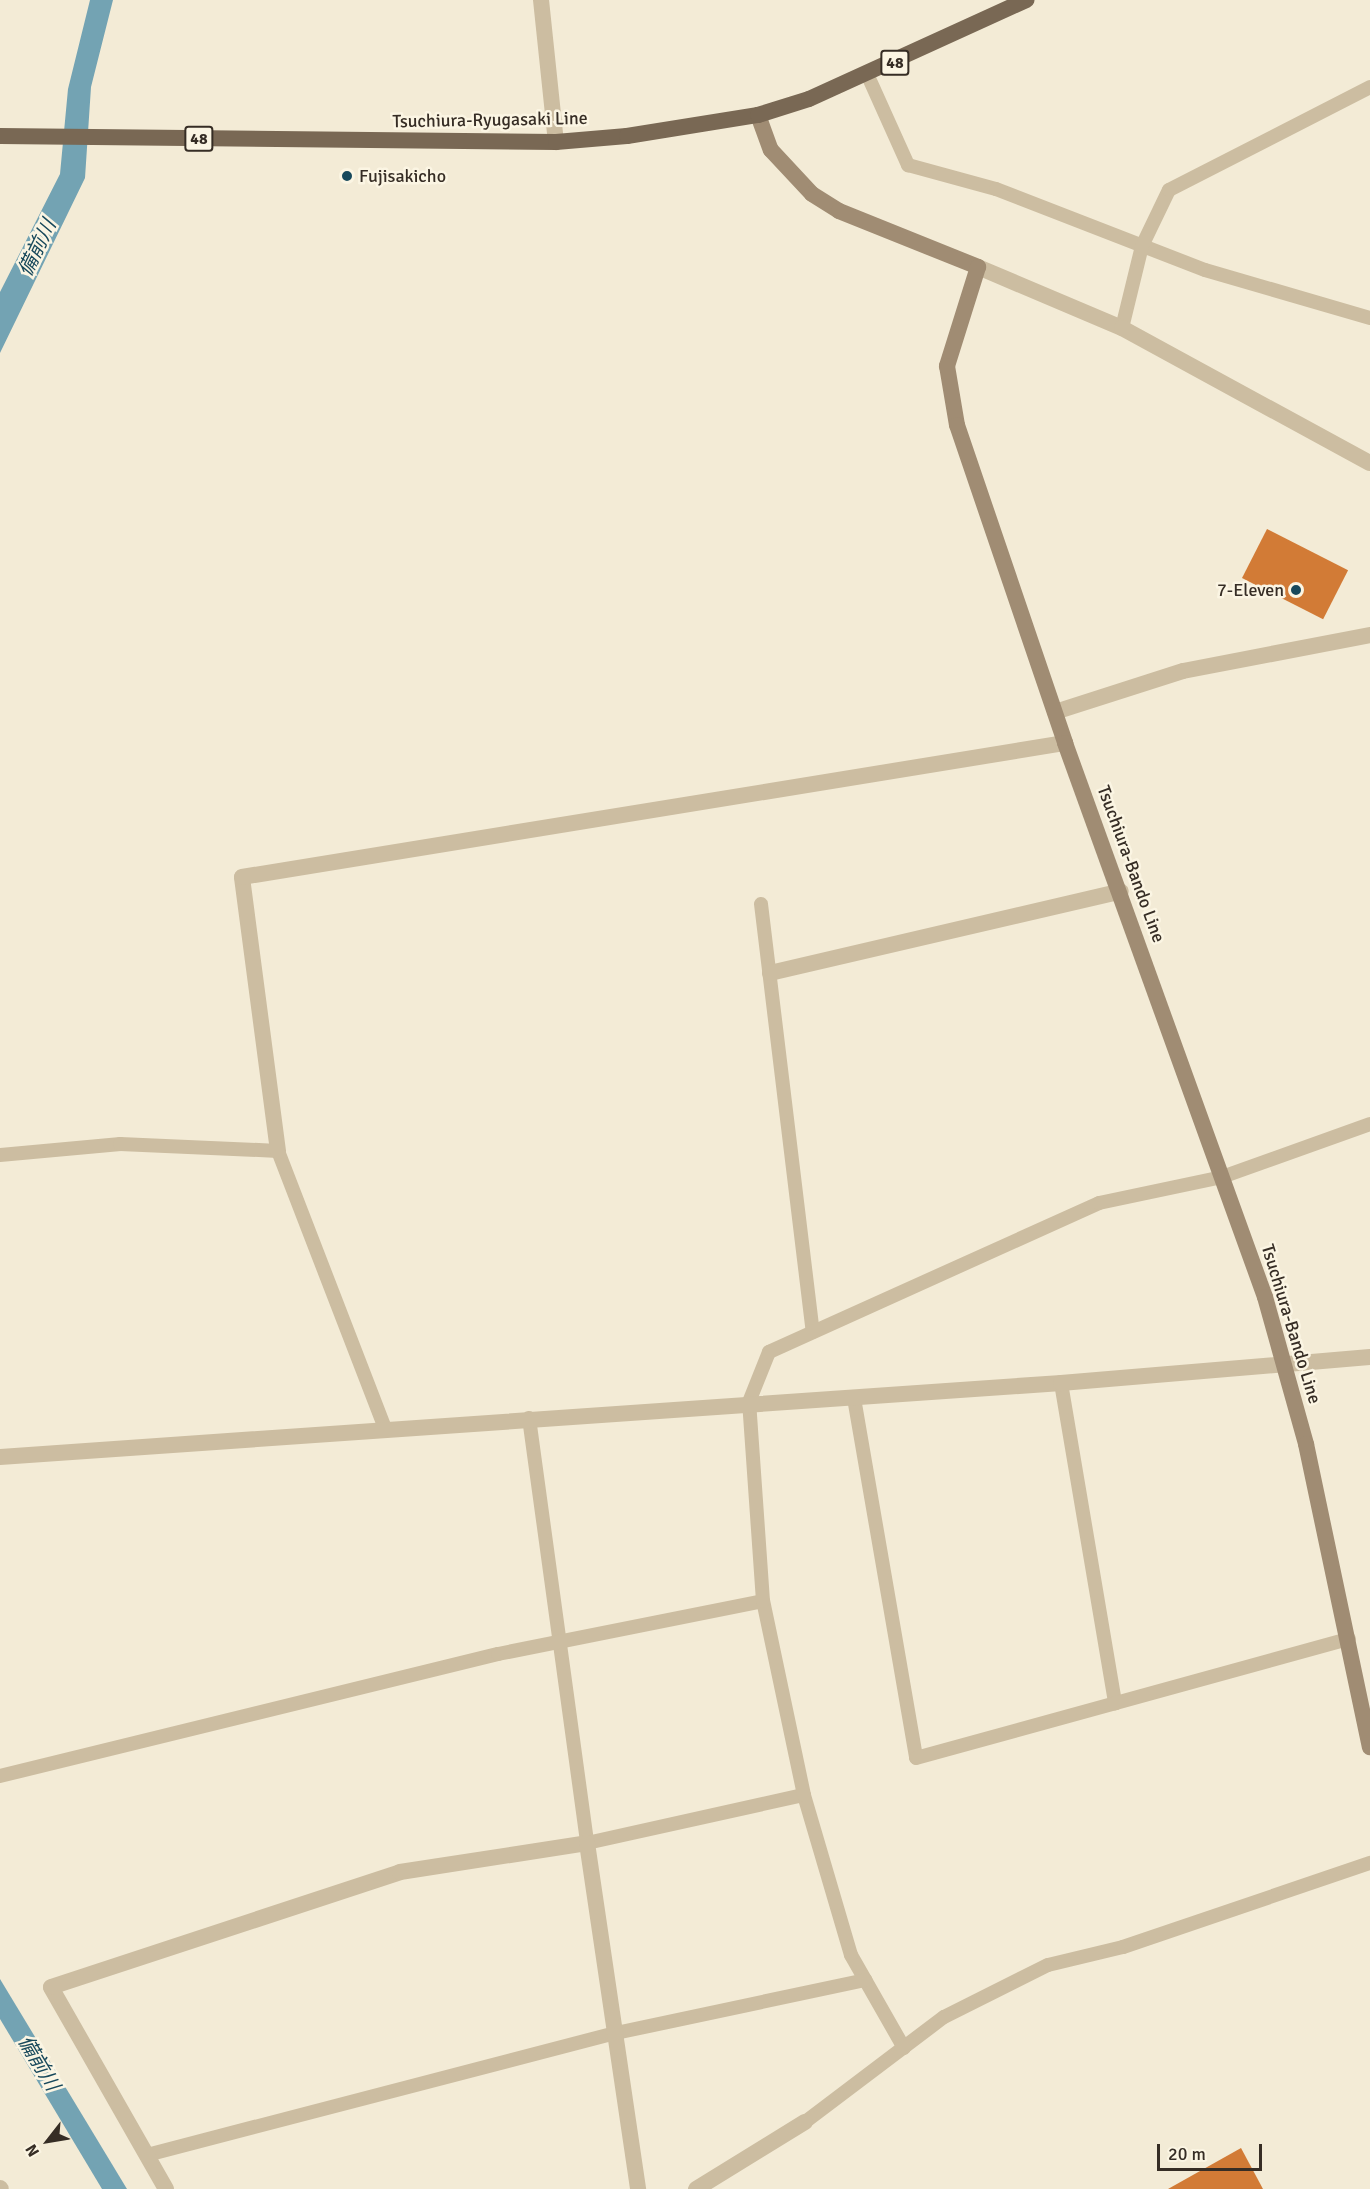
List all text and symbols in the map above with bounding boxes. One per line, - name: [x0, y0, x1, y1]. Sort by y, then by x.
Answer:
- road number: 48: [880, 50, 910, 76]
- street label: Tsuchiura-Ryugasaki Line: [392, 107, 588, 133]
- road number: 48: [184, 126, 214, 152]
- place label: Fujisakicho: [359, 165, 446, 187]
- marker: Fujisakicho: [340, 169, 354, 183]
- water label: 備前川: [13, 216, 61, 280]
- place label: 7-Eleven: [1217, 579, 1284, 601]
- marker: 7-Eleven: [1289, 583, 1303, 597]
- street label: Tsuchiura-Bando Line: [1093, 783, 1169, 945]
- street label: Tsuchiura-Bando Line: [1256, 1242, 1326, 1406]
- water label: 備前川: [13, 2031, 65, 2095]
- north arrow: [18, 2111, 78, 2171]
- scale bar: [1160, 2132, 1265, 2170]
- text: N: [21, 2140, 44, 2160]
- text: 20 m: [1168, 2143, 1206, 2165]

